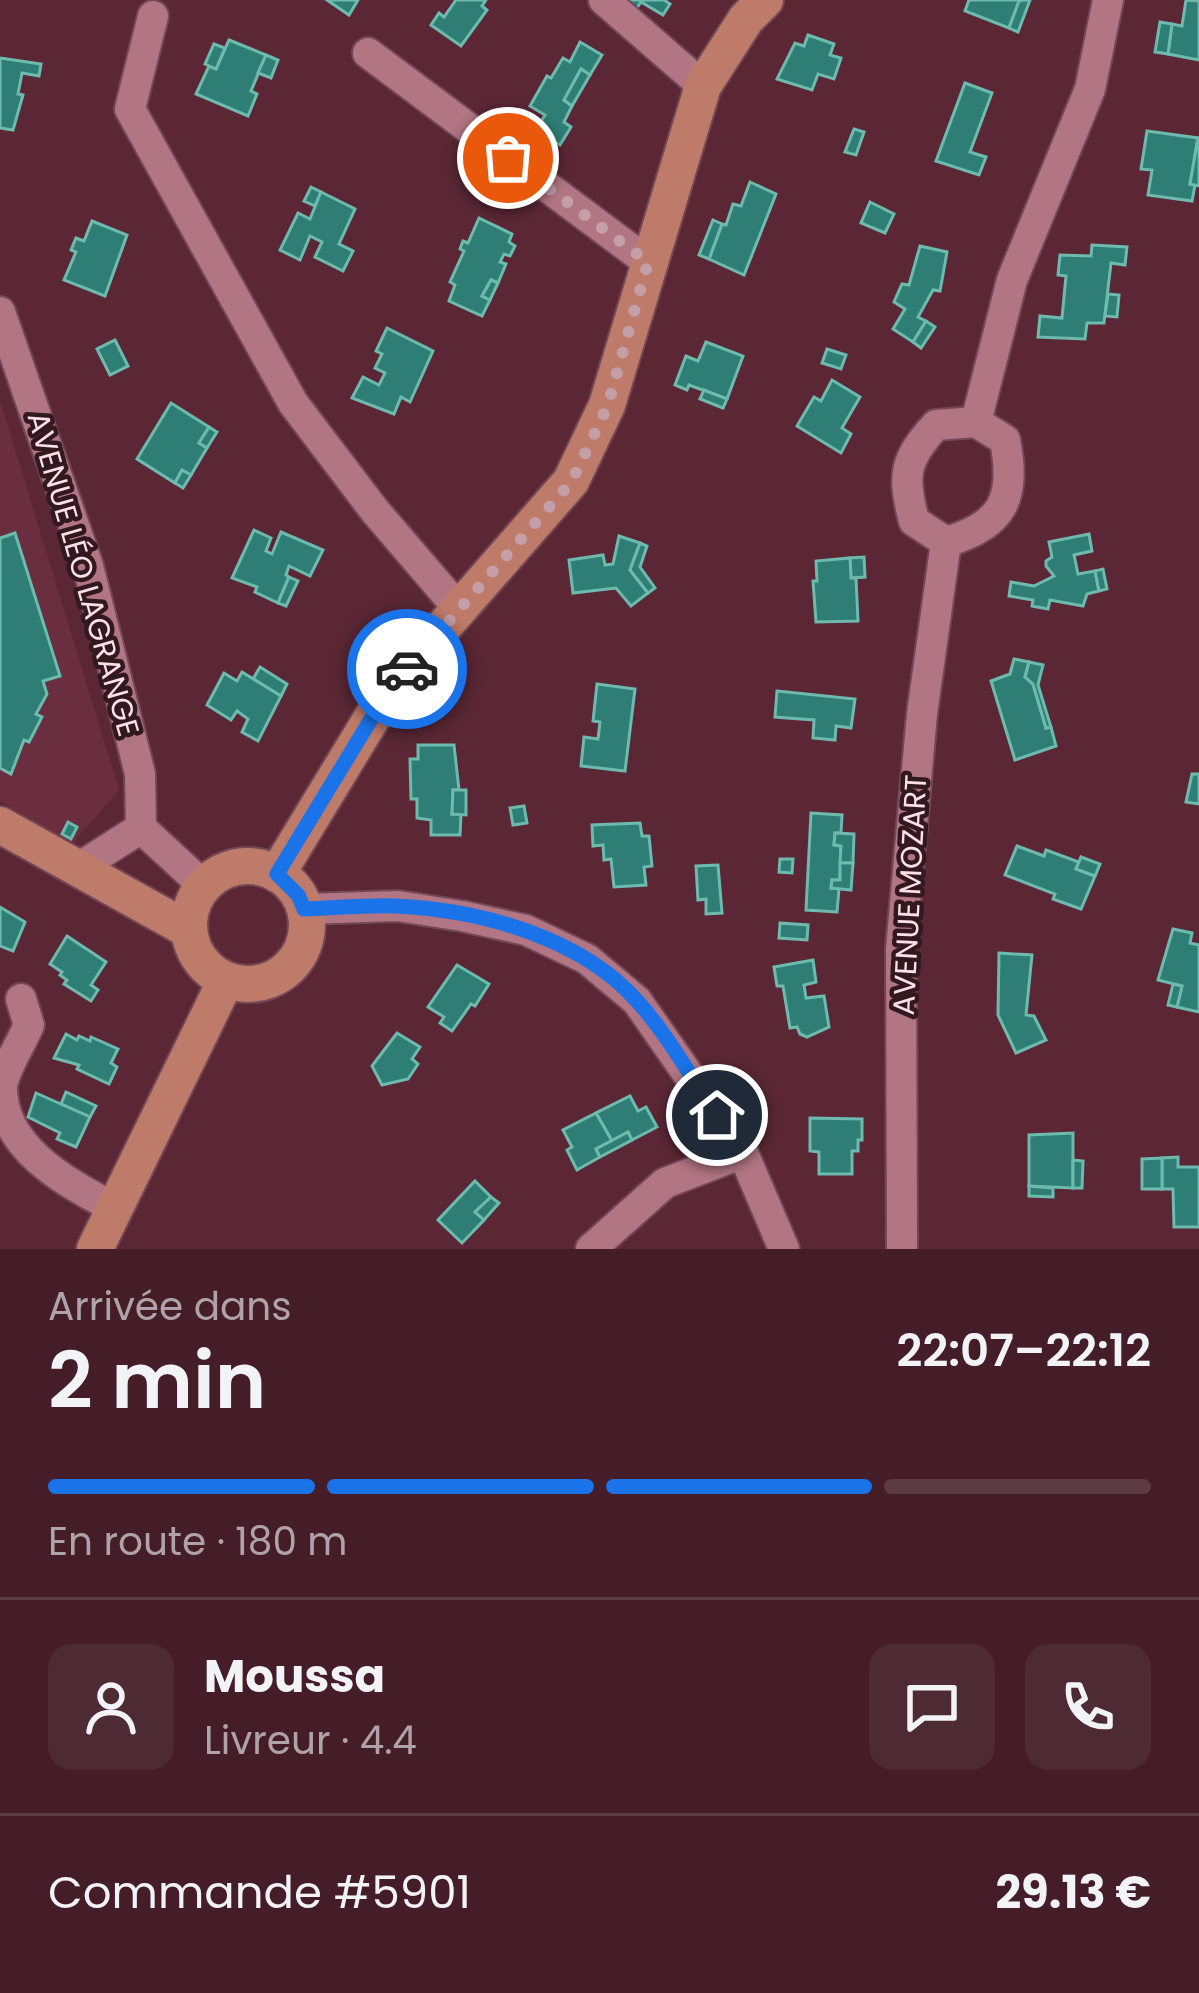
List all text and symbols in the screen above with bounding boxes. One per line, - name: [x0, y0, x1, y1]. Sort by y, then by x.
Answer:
- pin: [457, 107, 559, 209]
- icon: bag: [475, 125, 541, 191]
- street label: AVENUE LÉO LAGRANGE: [17, 407, 150, 741]
- courier: [347, 609, 467, 729]
- icon: car: [374, 636, 440, 702]
- street label: AVENUE MOZART: [882, 774, 937, 1016]
- pin: [666, 1064, 768, 1166]
- icon: home: [684, 1082, 750, 1148]
- text: Arrivée dans: [48, 1279, 292, 1334]
- text: 22:07–22:12: [897, 1319, 1151, 1382]
- text: 2 min: [48, 1326, 266, 1435]
- text: En route · 180 m: [48, 1514, 347, 1569]
- button: person: [48, 1644, 174, 1770]
- button: chat: [869, 1644, 995, 1770]
- button: phone: [1025, 1644, 1151, 1770]
- text: Moussa: [204, 1645, 385, 1708]
- text: Livreur · 4.4: [204, 1713, 417, 1768]
- text: Commande #5901: [48, 1861, 471, 1924]
- text: 29.13 €: [995, 1861, 1151, 1924]

